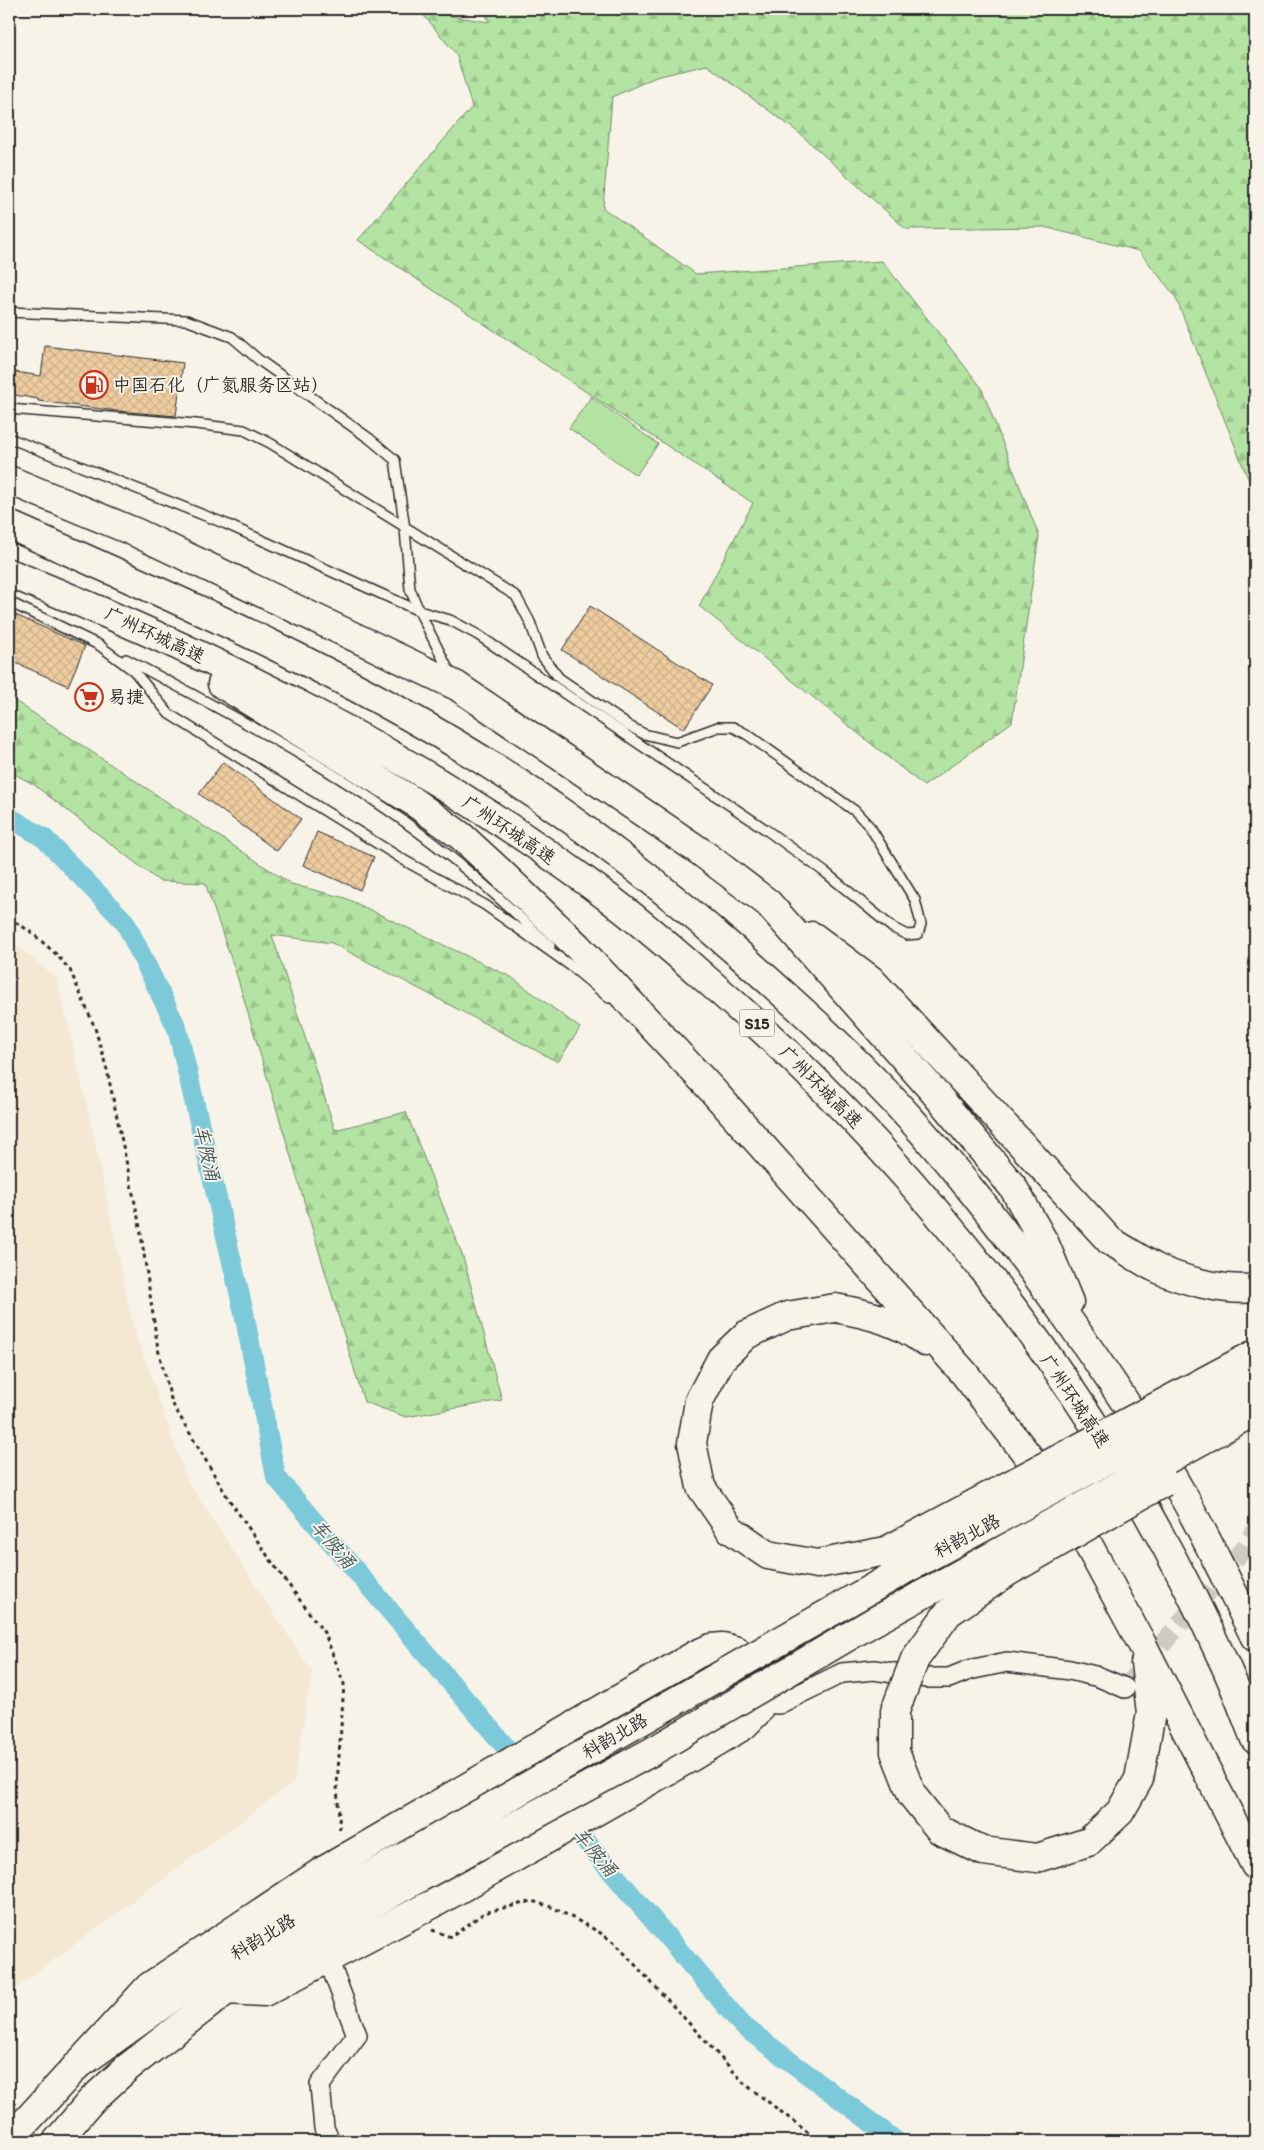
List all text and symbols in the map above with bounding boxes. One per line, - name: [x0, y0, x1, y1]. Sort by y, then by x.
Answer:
- fuel station icon: 中国石化（广氮服务区站）: [79, 370, 109, 400]
- place label: 中国石化（广氮服务区站）: [113, 374, 329, 396]
- street label: 广州环城高速: [101, 602, 209, 668]
- supermarket icon: 易捷: [74, 682, 104, 712]
- place label: 易捷: [108, 686, 144, 708]
- street label: 广州环城高速: [458, 791, 560, 869]
- road number: S15: [740, 1010, 774, 1036]
- street label: 广州环城高速: [775, 1041, 867, 1133]
- water label: 车陂涌: [189, 1123, 225, 1184]
- street label: 广州环城高速: [1036, 1350, 1114, 1452]
- street label: 科韵北路: [930, 1509, 1004, 1563]
- water label: 车陂涌: [306, 1515, 361, 1574]
- street label: 科韵北路: [578, 1708, 652, 1764]
- water label: 车陂涌: [568, 1823, 623, 1882]
- street label: 科韵北路: [226, 1909, 300, 1965]

